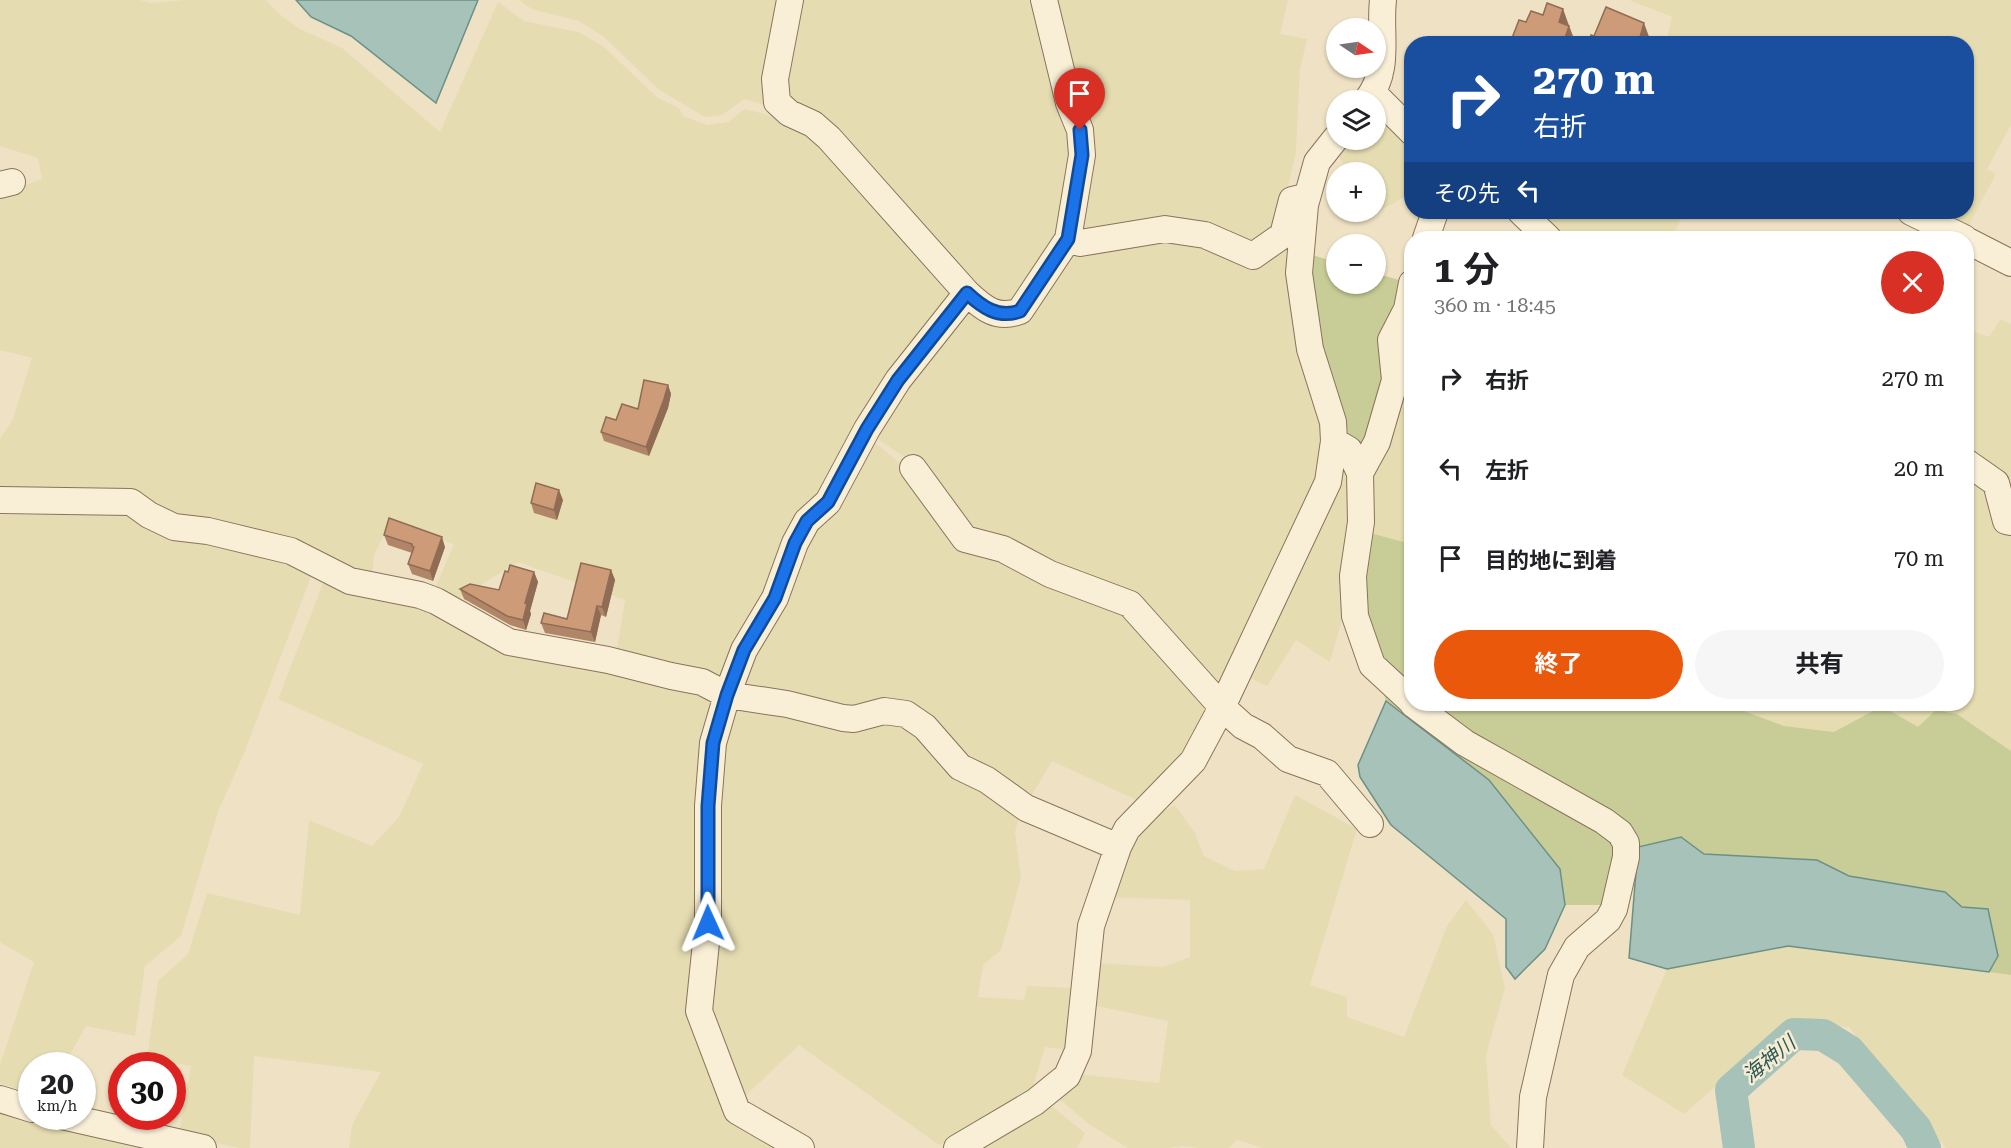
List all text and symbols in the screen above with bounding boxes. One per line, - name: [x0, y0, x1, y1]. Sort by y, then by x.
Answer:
- north arrow: [1326, 18, 1386, 78]
- map controls: [1326, 18, 1386, 294]
- text: 270 m: [1533, 55, 1655, 104]
- icon: right: [1434, 60, 1512, 138]
- pin: [1054, 68, 1105, 130]
- icon: arrive: [1063, 77, 1096, 110]
- button: layers: [1326, 90, 1386, 150]
- text: 右折: [1533, 111, 1587, 143]
- button: +: [1326, 162, 1386, 222]
- icon: left: [1512, 174, 1545, 207]
- text: その先: [1434, 181, 1500, 206]
- button: −: [1326, 234, 1386, 294]
- text: 1 分: [1434, 249, 1499, 291]
- button: close: [1881, 251, 1944, 314]
- text: 360 m · 18:45: [1434, 293, 1556, 317]
- icon: right: [1434, 362, 1467, 395]
- text: 270 m: [1881, 366, 1944, 391]
- text: 右折: [1485, 368, 1529, 393]
- icon: left: [1434, 452, 1467, 485]
- text: 20 m: [1894, 456, 1944, 481]
- text: 左折: [1485, 458, 1529, 483]
- icon: arrive: [1434, 542, 1467, 575]
- text: 70 m: [1894, 546, 1944, 571]
- text: 目的地に到着: [1485, 548, 1617, 573]
- button: 終了: [1434, 630, 1683, 699]
- button: 共有: [1695, 630, 1944, 699]
- position arrow: [676, 891, 740, 955]
- water label: 海神川: [1738, 1030, 1801, 1087]
- speed limit sign: 30: [108, 1052, 186, 1130]
- text: 20: [40, 1066, 74, 1101]
- text: km/h: [37, 1097, 77, 1115]

